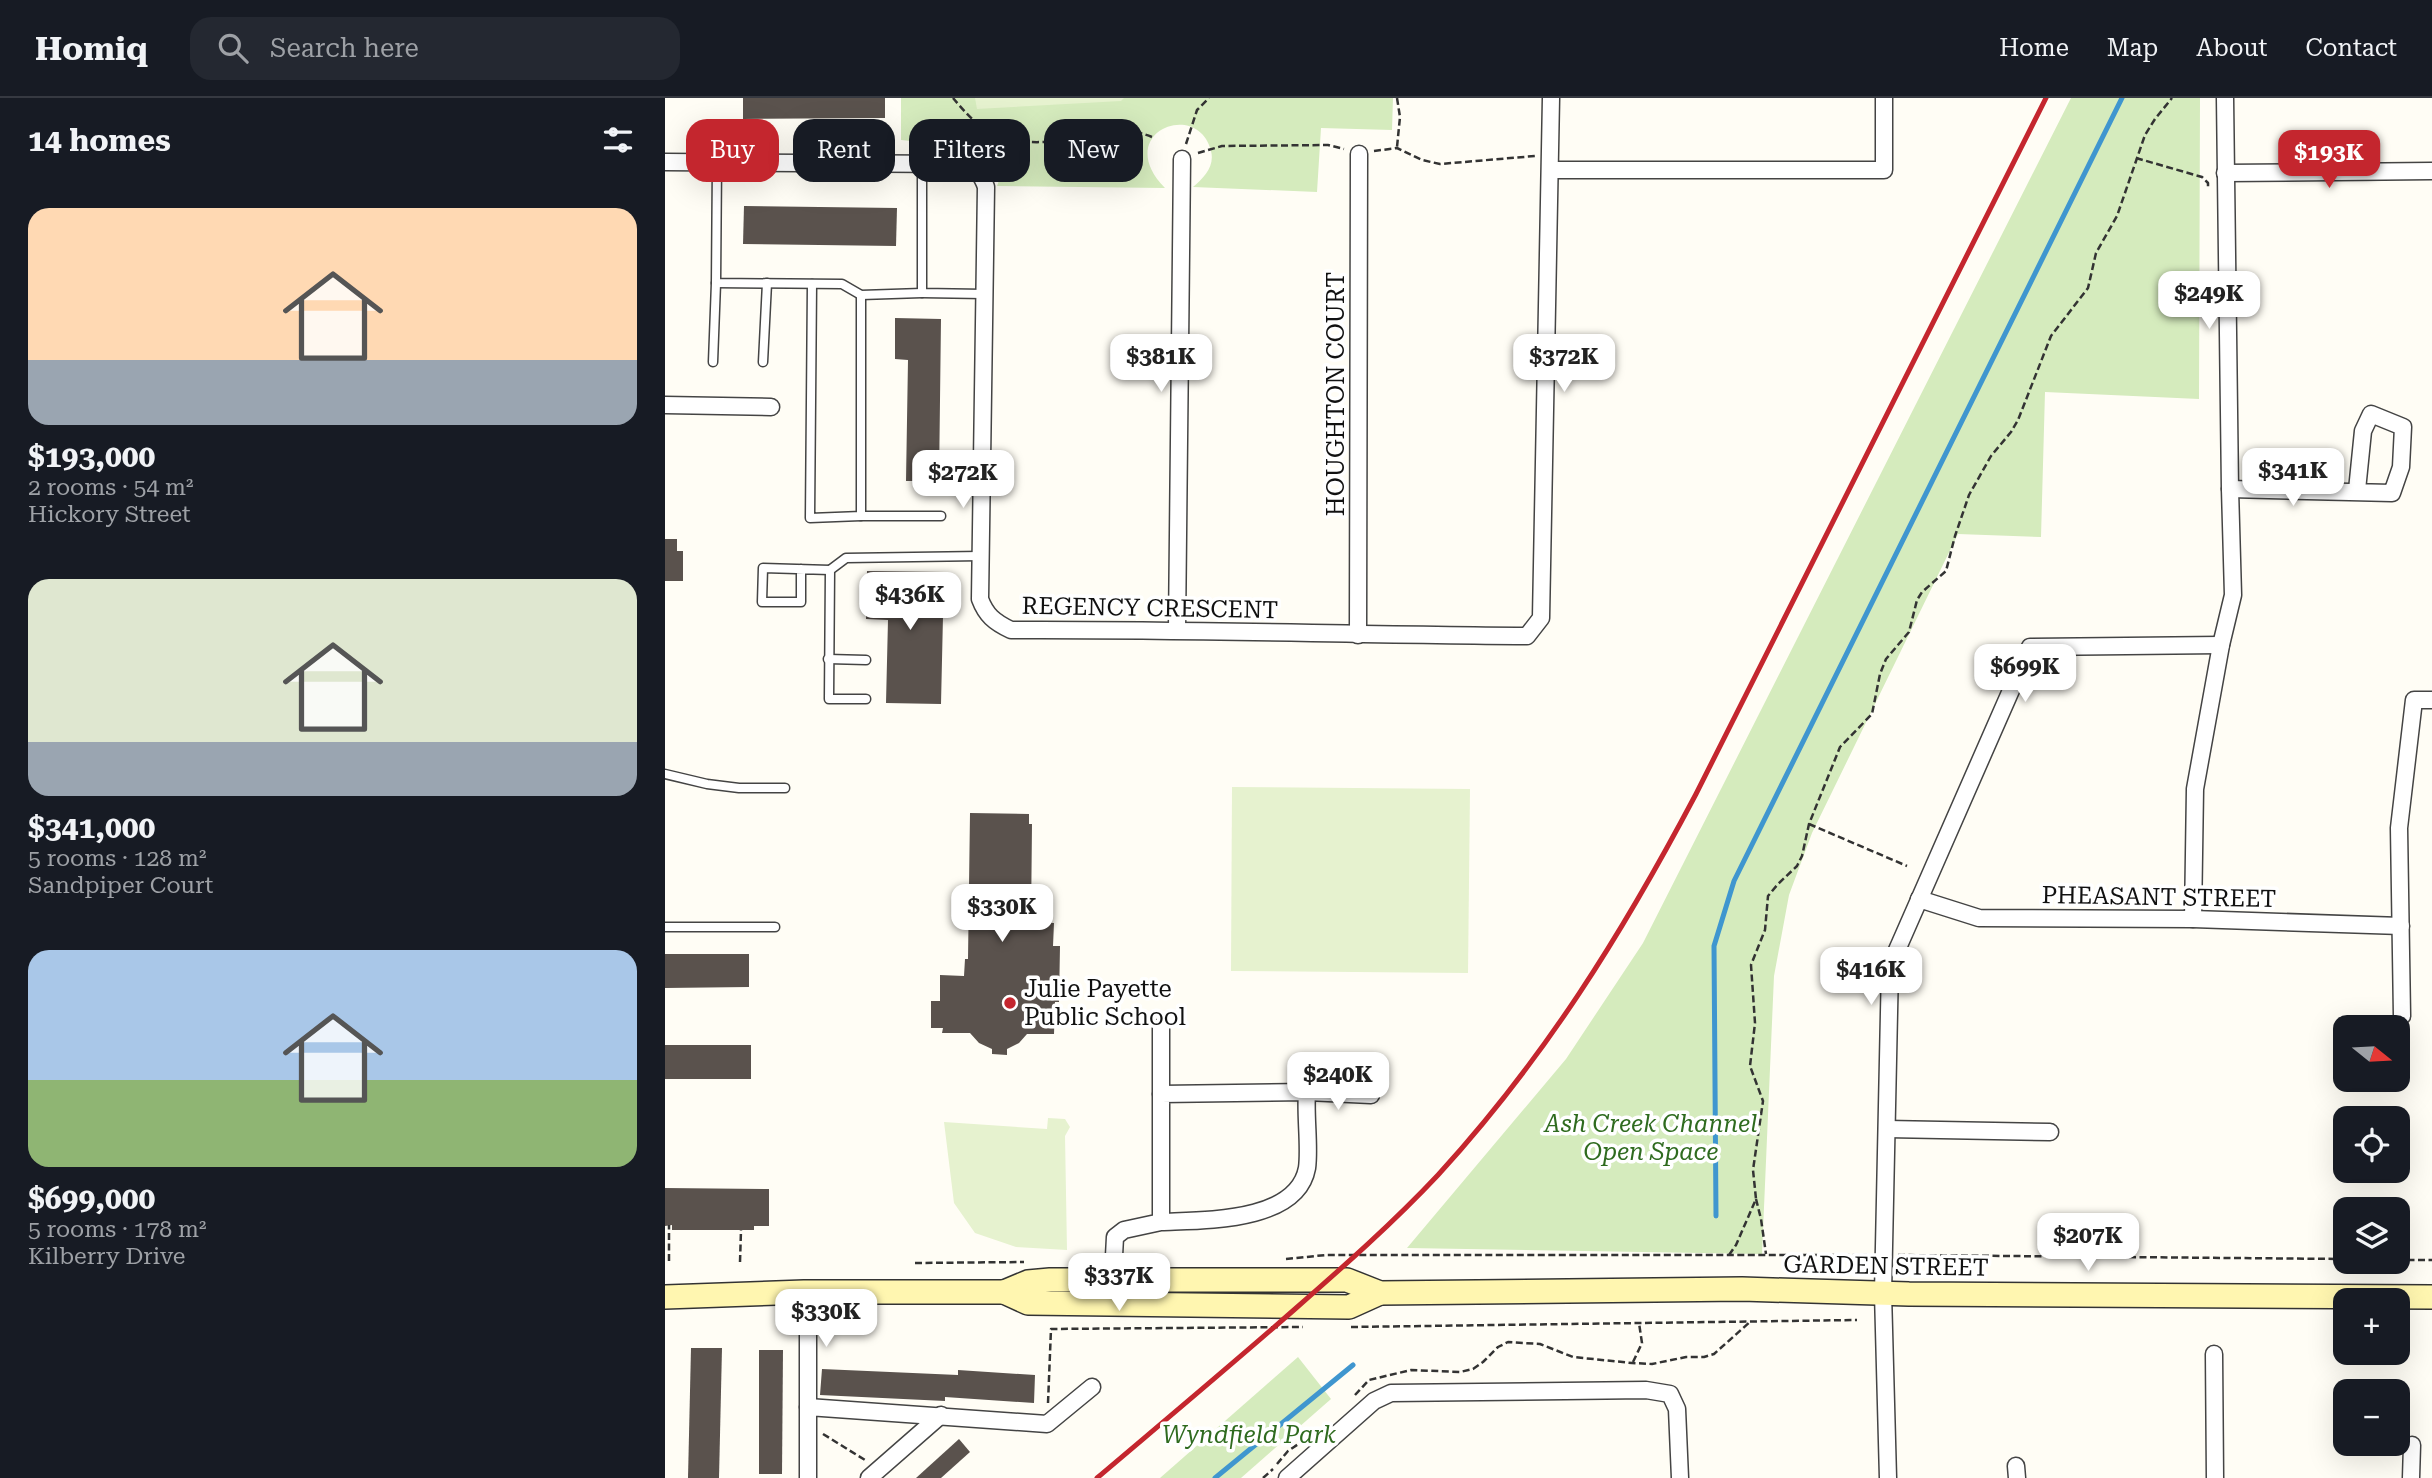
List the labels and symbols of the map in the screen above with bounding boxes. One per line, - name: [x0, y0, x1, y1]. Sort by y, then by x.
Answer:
- pin: $193K: [2280, 130, 2378, 190]
- street label: HOUGHTON COURT: [1322, 272, 1350, 516]
- pin: $249K: [2160, 272, 2258, 331]
- pin: $381K: [1112, 334, 1210, 394]
- pin: $372K: [1515, 334, 1613, 394]
- pin: $341K: [2244, 448, 2342, 508]
- pin: $272K: [914, 450, 1012, 510]
- pin: $436K: [861, 573, 959, 632]
- street label: REGENCY CRESCENT: [1021, 592, 1279, 624]
- pin: $699K: [1976, 644, 2074, 704]
- street label: PHEASANT STREET: [2041, 881, 2277, 913]
- pin: $330K: [953, 884, 1051, 944]
- pin: $416K: [1822, 948, 1920, 1007]
- place label: Julie Payette Public School: [1024, 975, 1186, 1031]
- marker: Julie Payette Public School: [1002, 995, 1018, 1011]
- north arrow: [2333, 1015, 2410, 1092]
- pin: $240K: [1289, 1052, 1387, 1112]
- park label: Ash Creek Channel Open Space: [1543, 1110, 1757, 1166]
- pin: $207K: [2039, 1214, 2137, 1273]
- street label: GARDEN STREET: [1783, 1250, 1989, 1282]
- pin: $337K: [1070, 1254, 1168, 1313]
- pin: $330K: [777, 1290, 875, 1349]
- park label: Wyndfield Park: [1162, 1421, 1336, 1449]

